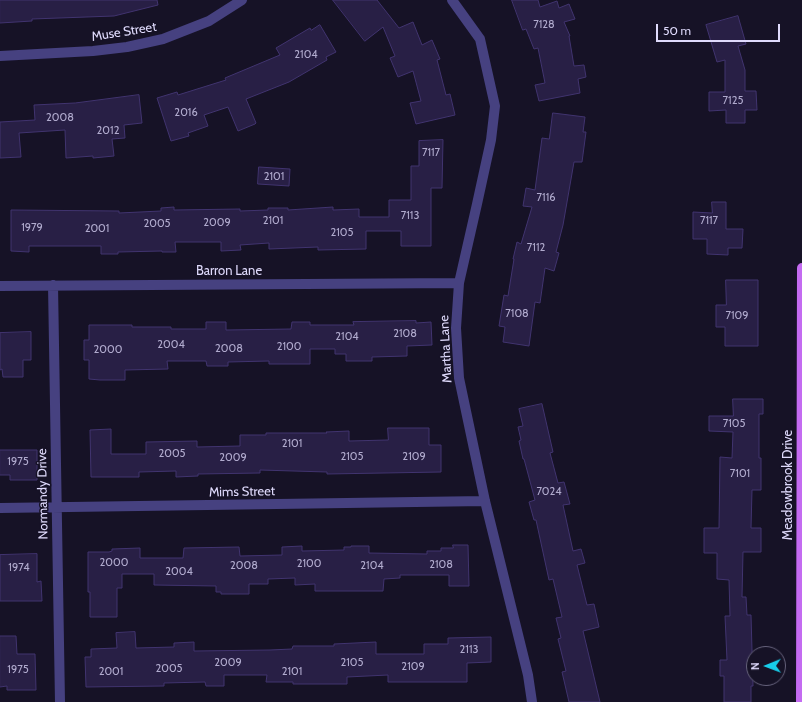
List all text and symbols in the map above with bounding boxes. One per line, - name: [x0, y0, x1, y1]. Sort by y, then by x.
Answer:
- scale bar: [658, 16, 782, 42]
- house number: 7128: [533, 18, 555, 32]
- street label: Muse Street: [90, 19, 158, 45]
- text: 50 m: [663, 23, 691, 38]
- house number: 2104: [294, 48, 318, 62]
- house number: 7125: [723, 94, 743, 108]
- house number: 2016: [174, 106, 198, 120]
- house number: 2008: [46, 111, 74, 125]
- house number: 2012: [97, 124, 119, 138]
- house number: 7117: [422, 146, 440, 160]
- house number: 2101: [264, 170, 284, 184]
- house number: 7116: [537, 191, 555, 205]
- house number: 7113: [401, 209, 419, 223]
- house number: 2101: [263, 214, 283, 228]
- house number: 7117: [700, 214, 718, 228]
- house number: 2009: [203, 216, 231, 230]
- house number: 2005: [143, 217, 171, 231]
- house number: 1979: [21, 221, 43, 235]
- house number: 2001: [85, 222, 109, 236]
- house number: 2105: [331, 226, 353, 240]
- house number: 7112: [527, 241, 545, 255]
- street label: Barron Lane: [196, 263, 262, 279]
- house number: 7108: [505, 307, 529, 321]
- house number: 7109: [725, 309, 749, 323]
- street label: Martha Lane: [436, 315, 456, 383]
- house number: 2108: [393, 327, 417, 341]
- house number: 2104: [335, 330, 359, 344]
- house number: 2004: [157, 338, 185, 352]
- house number: 2100: [277, 340, 301, 354]
- house number: 2008: [215, 342, 243, 356]
- house number: 2000: [94, 343, 122, 357]
- house number: 7105: [723, 417, 745, 431]
- street label: Meadowbrook Drive: [780, 430, 796, 540]
- house number: 2101: [282, 437, 302, 451]
- house number: 2005: [158, 447, 186, 461]
- street label: Normandy Drive: [34, 448, 52, 540]
- house number: 2105: [341, 450, 363, 464]
- house number: 2109: [402, 450, 426, 464]
- house number: 2009: [219, 451, 247, 465]
- house number: 1975: [7, 455, 29, 469]
- house number: 7101: [730, 467, 750, 481]
- street label: Mims Street: [209, 484, 275, 500]
- house number: 7024: [536, 485, 562, 499]
- house number: 2000: [100, 556, 128, 570]
- house number: 2100: [297, 557, 321, 571]
- house number: 2108: [429, 558, 453, 572]
- house number: 2008: [230, 559, 258, 573]
- house number: 2104: [360, 559, 384, 573]
- house number: 1974: [8, 561, 30, 575]
- house number: 2004: [165, 565, 193, 579]
- house number: 2113: [460, 643, 478, 657]
- north arrow: [746, 646, 786, 686]
- house number: 2009: [214, 656, 242, 670]
- house number: 2105: [341, 656, 363, 670]
- house number: 2109: [401, 660, 425, 674]
- house number: 2005: [155, 662, 183, 676]
- text: N: [748, 662, 762, 670]
- house number: 1975: [7, 663, 29, 677]
- house number: 2001: [99, 665, 123, 679]
- house number: 2101: [282, 665, 302, 679]

